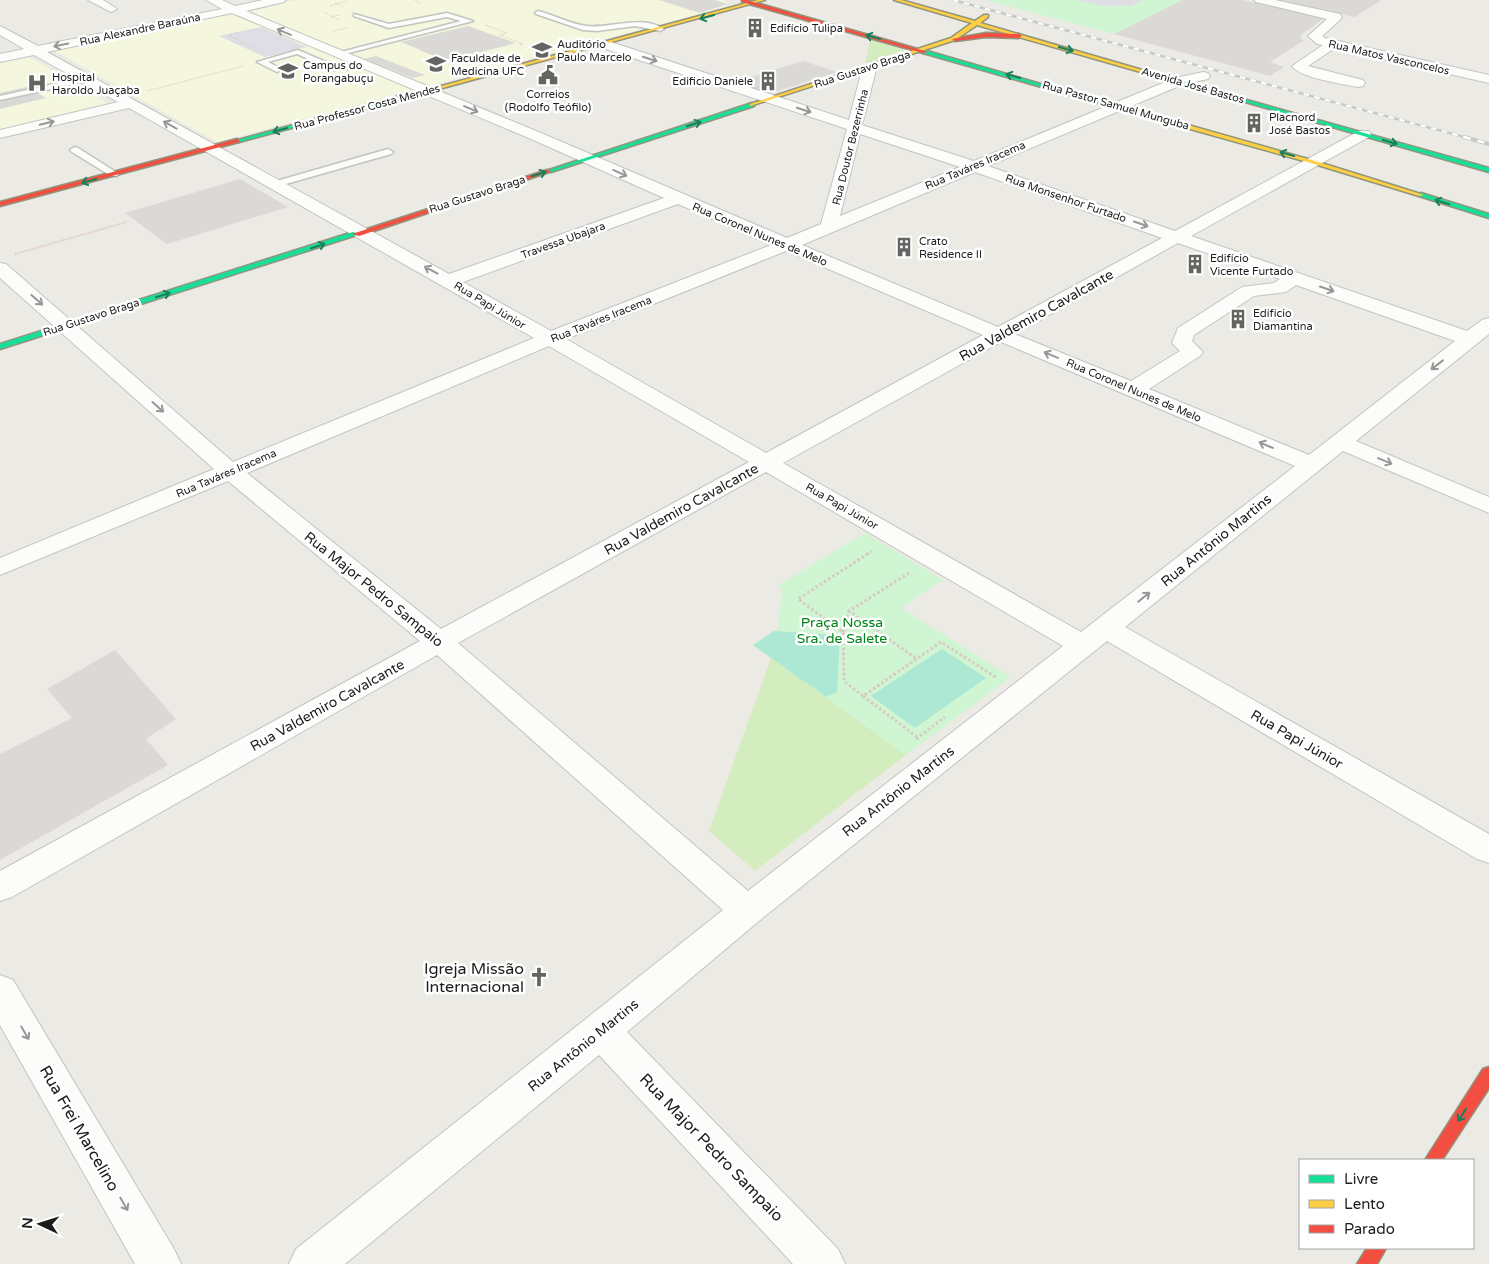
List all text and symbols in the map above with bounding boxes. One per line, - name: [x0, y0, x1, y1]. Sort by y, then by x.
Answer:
- street label: Rua Alexandre Baraúna: [78, 10, 202, 49]
- one-way arrow: [700, 12, 716, 22]
- building icon: Edifício Tulipa: [744, 17, 766, 39]
- place label: Edifício Tulipa: [770, 22, 843, 35]
- one-way arrow: [277, 26, 292, 36]
- one-way arrow: [865, 32, 881, 42]
- street label: Rua Matos Vasconcelos: [1327, 37, 1451, 78]
- place label: Auditório Paulo Marcelo: [557, 38, 632, 64]
- school or university icon: Auditório Paulo Marcelo: [531, 39, 553, 61]
- one-way arrow: [53, 41, 69, 51]
- one-way arrow: [1057, 45, 1073, 55]
- street label: Rua Gustavo Braga: [812, 48, 912, 91]
- place label: Faculdade de Medicina UFC: [451, 52, 525, 78]
- school or university icon: Faculdade de Medicina UFC: [425, 53, 447, 75]
- one-way arrow: [642, 55, 658, 65]
- place label: Campus do Porangabuçu: [303, 59, 373, 85]
- school or university icon: Campus do Porangabuçu: [277, 60, 299, 82]
- public building icon: Correios (Rodolfo Teófilo): [537, 64, 559, 86]
- street label: Avenida José Bastos: [1140, 65, 1246, 106]
- building icon: Edificio Daniele: [757, 70, 779, 92]
- place label: Hospital Haroldo Juaçaba: [52, 71, 140, 97]
- one-way arrow: [1005, 71, 1021, 81]
- hospital icon: Hospital Haroldo Juaçaba: [26, 72, 48, 94]
- place label: Edificio Daniele: [672, 75, 753, 88]
- street label: Rua Pastor Samuel Munguba: [1041, 78, 1191, 133]
- street label: Rua Professor Costa Mendes: [293, 82, 441, 133]
- place label: Correios (Rodolfo Teófilo): [505, 88, 591, 114]
- street label: Rua Doutor Bezerrinha: [830, 88, 871, 206]
- one-way arrow: [463, 105, 478, 115]
- one-way arrow: [796, 106, 812, 116]
- place label: Placnord José Bastos: [1269, 111, 1330, 137]
- building icon: Placnord José Bastos: [1243, 112, 1265, 134]
- one-way arrow: [39, 118, 55, 127]
- one-way arrow: [685, 119, 701, 128]
- one-way arrow: [163, 120, 178, 130]
- one-way arrow: [272, 126, 288, 136]
- one-way arrow: [1382, 137, 1398, 147]
- street label: Rua Taváres Iracema: [923, 138, 1027, 192]
- one-way arrow: [1279, 149, 1295, 159]
- one-way arrow: [531, 169, 547, 178]
- one-way arrow: [612, 169, 627, 179]
- street label: Rua Monsenhor Furtado: [1004, 172, 1128, 225]
- street label: Rua Gustavo Braga: [427, 173, 527, 216]
- one-way arrow: [81, 177, 97, 186]
- one-way arrow: [1435, 196, 1451, 206]
- street label: Rua Coronel Nunes de Melo: [690, 200, 830, 269]
- street label: Travessa Ubajara: [519, 219, 607, 262]
- one-way arrow: [1132, 220, 1148, 229]
- place label: Crato Residence II: [919, 235, 982, 261]
- building icon: Crato Residence II: [893, 236, 915, 258]
- one-way arrow: [310, 241, 325, 250]
- place label: Edifício Vicente Furtado: [1210, 252, 1294, 278]
- building icon: Edifício Vicente Furtado: [1184, 253, 1206, 275]
- one-way arrow: [424, 265, 439, 274]
- street label: Rua Valdemiro Cavalcante: [956, 266, 1116, 365]
- street label: Rua Papi Júnior: [451, 279, 529, 332]
- one-way arrow: [1319, 285, 1334, 294]
- one-way arrow: [155, 289, 171, 299]
- street label: Rua Taváres Iracema: [549, 293, 654, 346]
- one-way arrow: [30, 294, 43, 306]
- street label: Rua Gustavo Braga: [41, 296, 141, 339]
- place label: Edifício Diamantina: [1253, 307, 1313, 333]
- building icon: Edifício Diamantina: [1227, 308, 1249, 330]
- one-way arrow: [1044, 349, 1059, 358]
- street label: Rua Coronel Nunes de Melo: [1064, 356, 1204, 425]
- one-way arrow: [1431, 359, 1444, 370]
- one-way arrow: [152, 401, 165, 413]
- one-way arrow: [1259, 440, 1274, 450]
- street label: Rua Taváres Iracema: [174, 446, 278, 500]
- one-way arrow: [1377, 457, 1392, 467]
- street label: Rua Valdemiro Cavalcante: [601, 460, 761, 559]
- street label: Rua Papi Júnior: [803, 480, 881, 533]
- street label: Rua Antônio Martins: [1158, 490, 1275, 590]
- street label: Rua Major Pedro Sampaio: [301, 528, 447, 651]
- one-way arrow: [1137, 592, 1150, 603]
- park label: Praça Nossa Sra. de Salete: [797, 614, 887, 647]
- street label: Rua Valdemiro Cavalcante: [247, 656, 407, 755]
- street label: Rua Papi Júnior: [1248, 706, 1347, 773]
- street label: Rua Antônio Martins: [839, 742, 958, 840]
- place label: Igreja Missão Internacional: [424, 959, 524, 997]
- church icon: Igreja Missão Internacional: [528, 966, 550, 988]
- street label: Rua Antônio Martins: [525, 995, 642, 1095]
- one-way arrow: [20, 1026, 30, 1040]
- street label: Rua Frei Marcelino: [35, 1062, 123, 1195]
- street label: Rua Major Pedro Sampaio: [635, 1069, 787, 1226]
- one-way arrow: [1457, 1108, 1467, 1122]
- legend: [1299, 1159, 1474, 1249]
- text: Livre: [1344, 1170, 1378, 1188]
- text: Lento: [1344, 1195, 1385, 1213]
- one-way arrow: [120, 1196, 130, 1210]
- north arrow: [15, 1199, 65, 1249]
- text: N: [19, 1217, 36, 1229]
- text: Parado: [1344, 1220, 1395, 1238]

